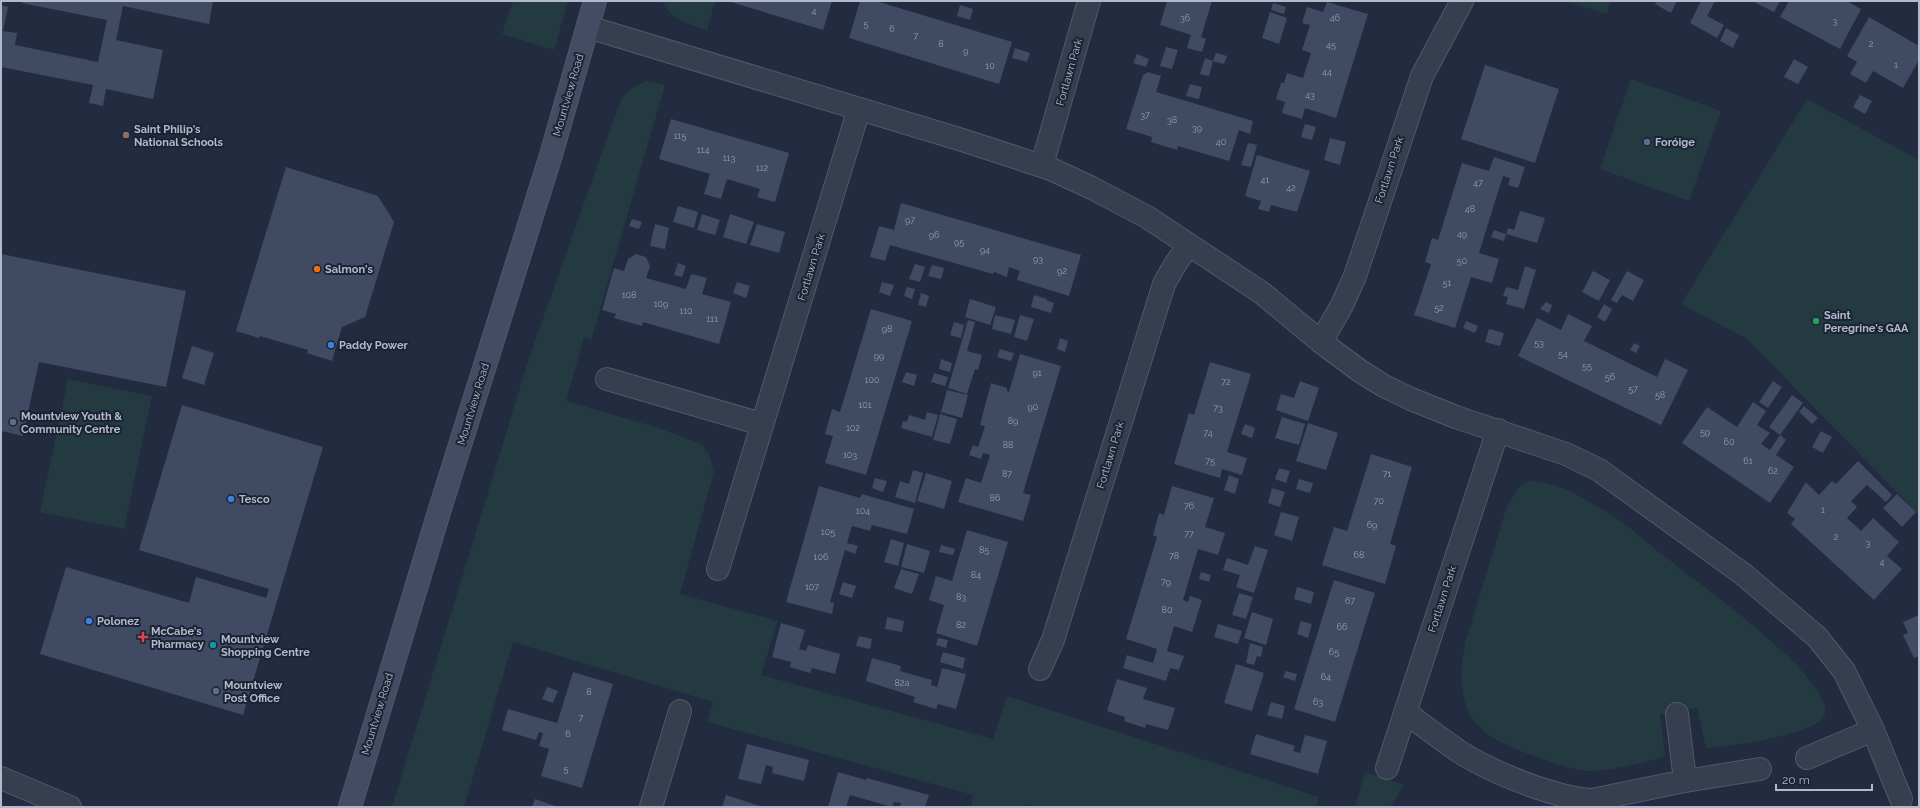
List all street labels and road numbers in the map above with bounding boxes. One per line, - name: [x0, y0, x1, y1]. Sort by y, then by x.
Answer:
- street label: Fortlawn Park: [1054, 37, 1085, 107]
- street label: Mountview Road: [551, 52, 586, 138]
- street label: Fortlawn Park: [1373, 135, 1406, 205]
- street label: Fortlawn Park: [795, 232, 828, 302]
- street label: Mountview Road: [455, 361, 492, 447]
- street label: Fortlawn Park: [1094, 420, 1127, 490]
- street label: Fortlawn Park: [1426, 564, 1459, 634]
- street label: Mountview Road: [359, 671, 396, 757]

